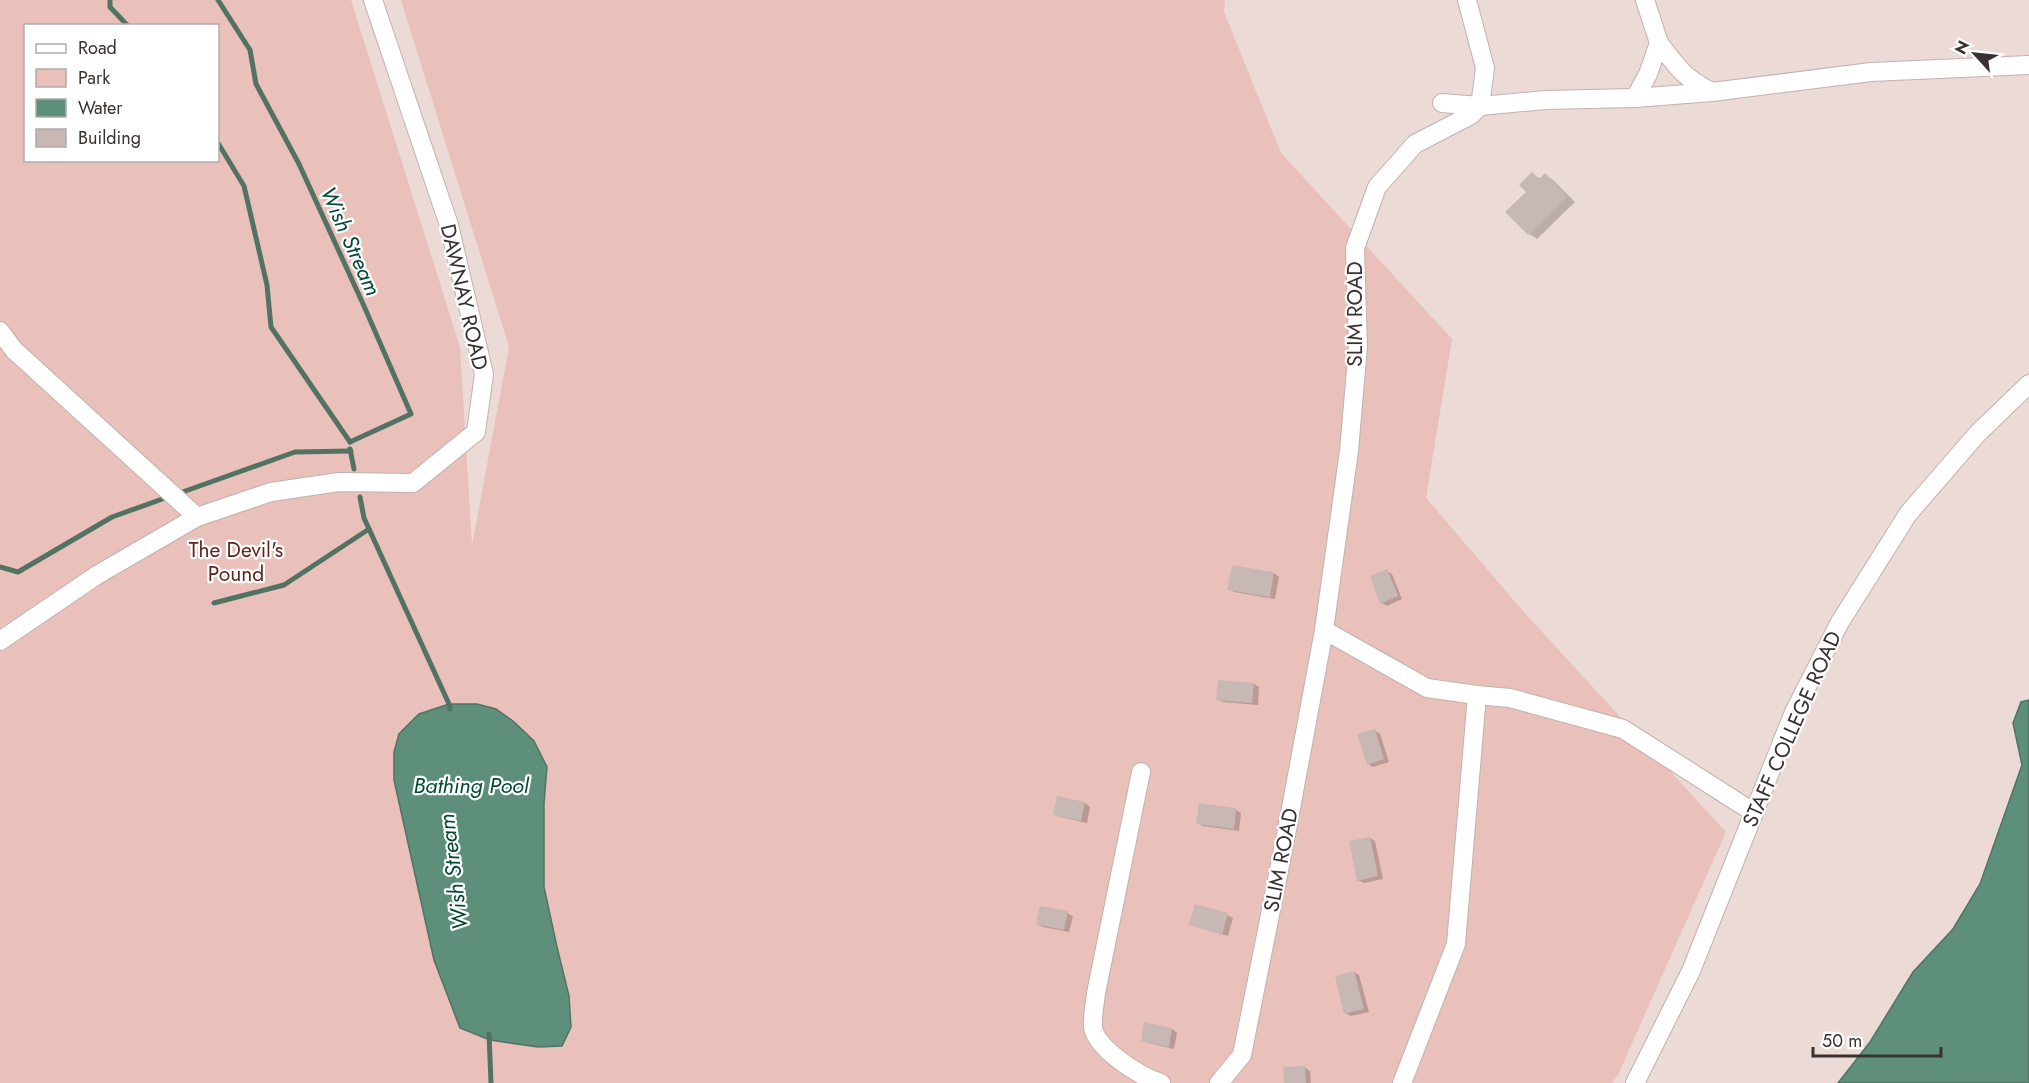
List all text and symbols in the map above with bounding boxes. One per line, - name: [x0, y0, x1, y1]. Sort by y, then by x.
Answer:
- legend: [24, 24, 219, 162]
- north arrow: [1945, 24, 2005, 84]
- text: Road: [78, 35, 117, 61]
- text: N: [1949, 37, 1975, 58]
- text: Park: [78, 65, 110, 91]
- text: Water: [78, 95, 123, 121]
- text: Building: [78, 125, 141, 151]
- water label: Wish Stream: [313, 181, 389, 301]
- street label: DAWNAY ROAD: [433, 221, 495, 373]
- street label: SLIM ROAD: [1340, 261, 1370, 367]
- park label: The Devil's Pound: [189, 535, 283, 589]
- street label: STAFF COLLEGE ROAD: [1735, 626, 1849, 832]
- water label: Bathing Pool: [413, 769, 530, 801]
- street label: SLIM ROAD: [1256, 805, 1306, 915]
- water label: Wish Stream: [430, 812, 476, 932]
- scale bar: [1813, 1020, 1940, 1058]
- text: 50 m: [1822, 1028, 1862, 1054]

